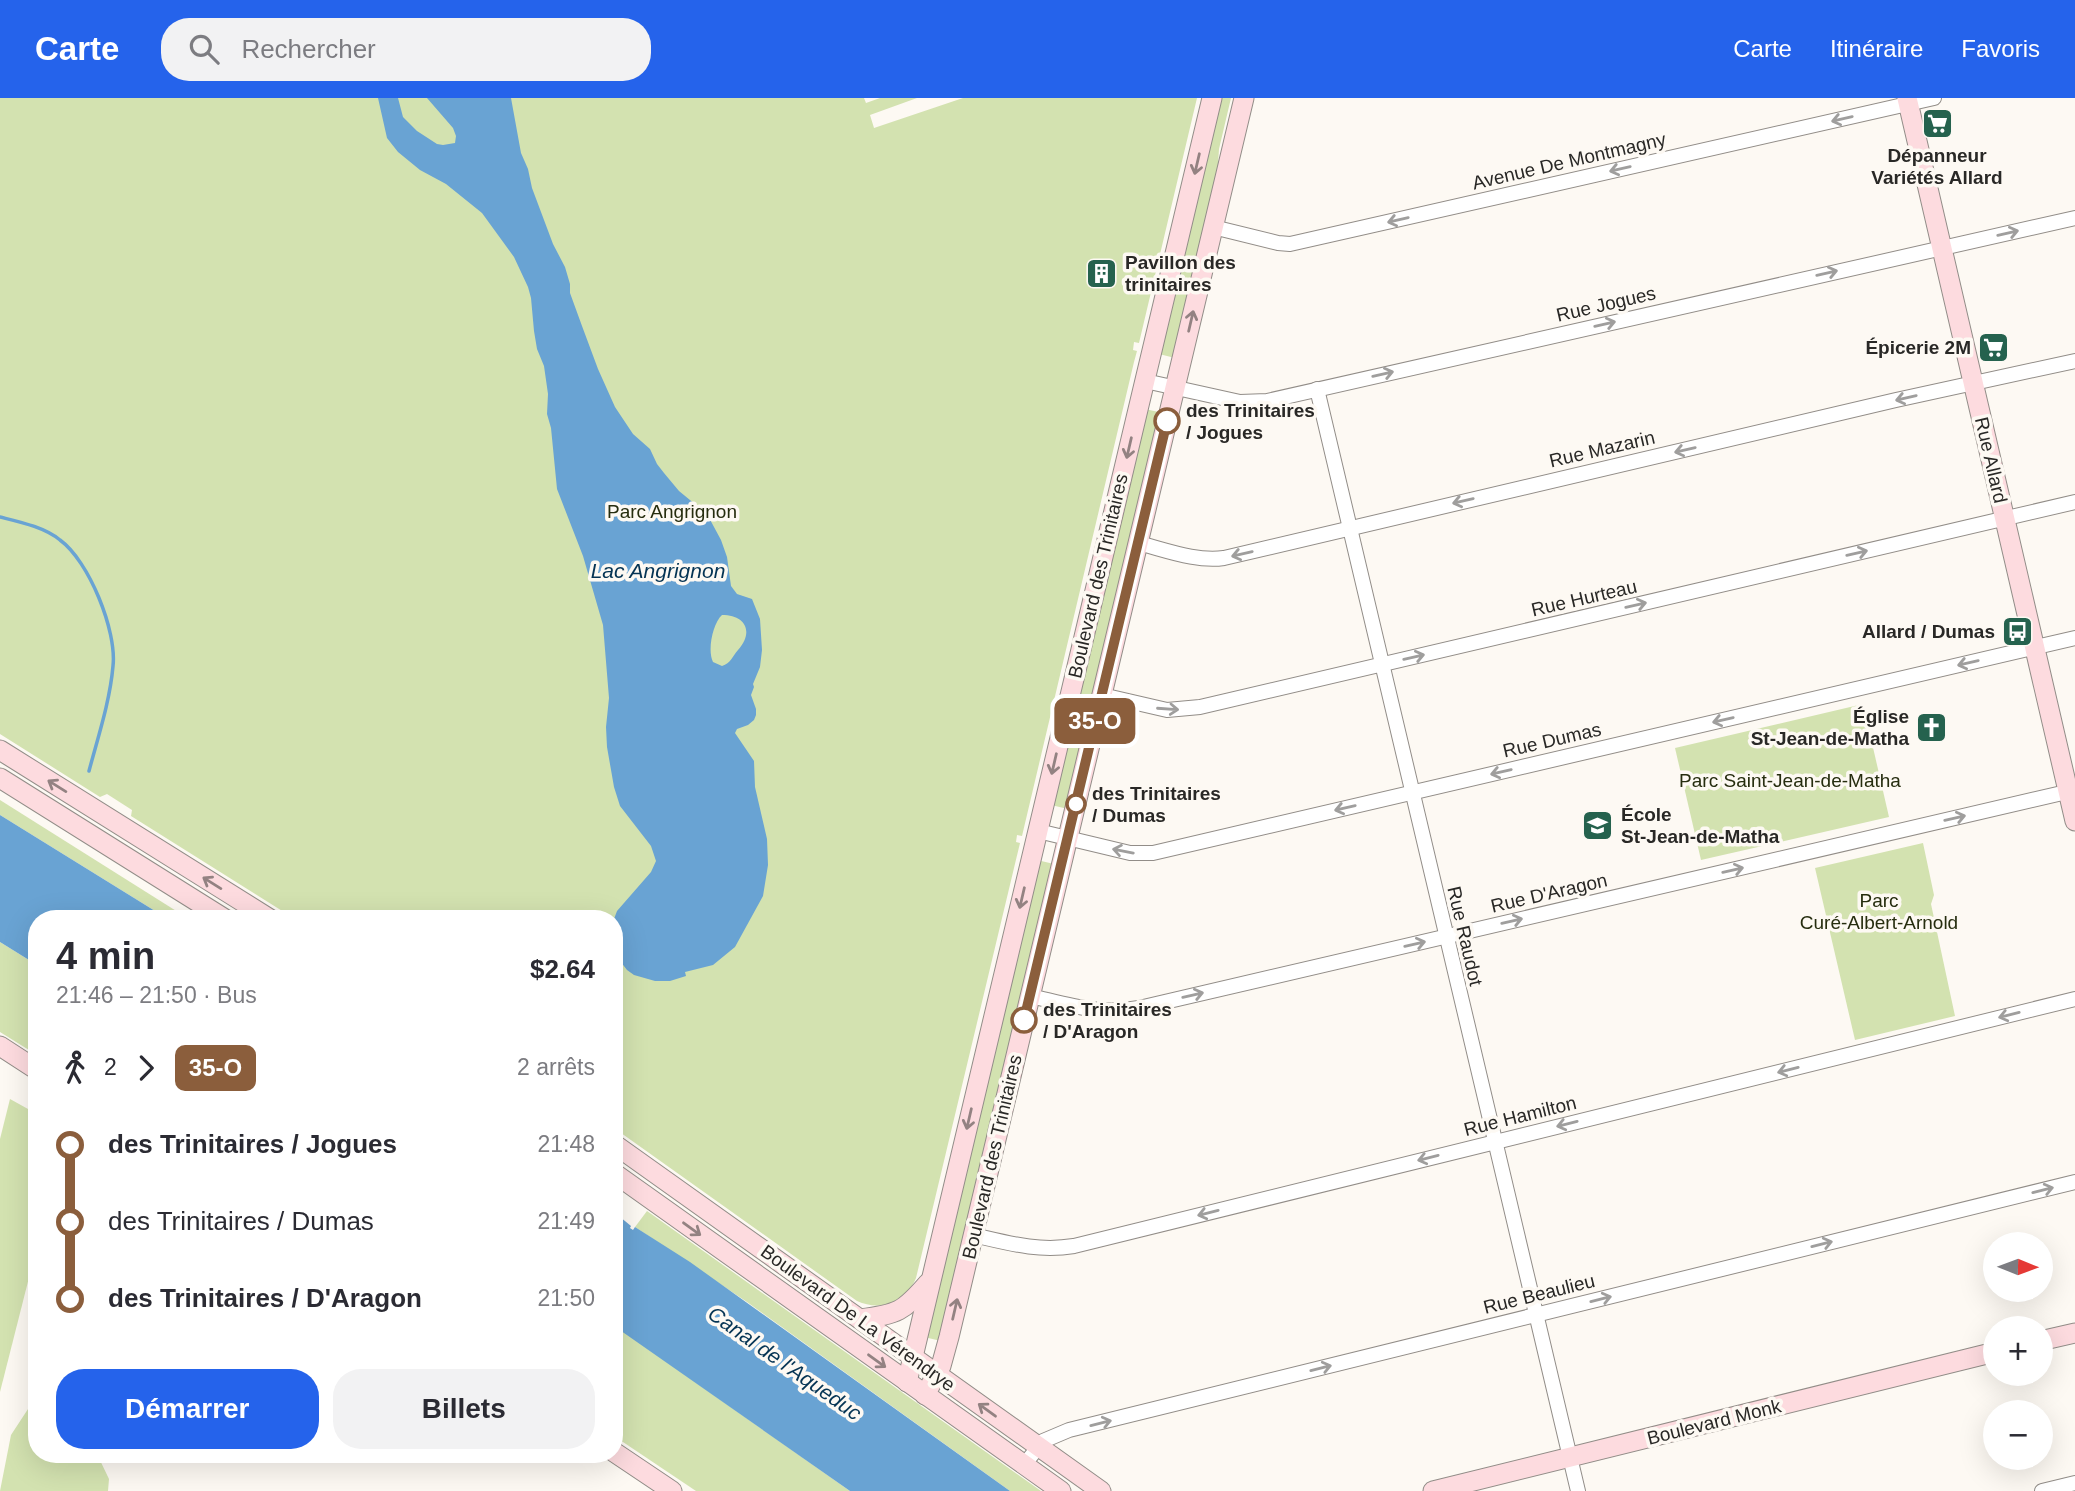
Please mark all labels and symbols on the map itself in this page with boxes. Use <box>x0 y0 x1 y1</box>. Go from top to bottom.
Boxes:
supermarket icon: Dépanneur Variétés Allard <box>1920 107 1954 141</box>
one-way arrow <box>1831 113 1854 126</box>
street label: Avenue De Montmagny <box>1470 128 1668 194</box>
place label: Dépanneur Variétés Allard <box>1871 145 2003 188</box>
one-way arrow <box>1189 152 1203 175</box>
one-way arrow <box>1609 163 1632 176</box>
one-way arrow <box>1387 213 1410 227</box>
one-way arrow <box>1996 225 2019 239</box>
place label: Pavillon des trinitaires <box>1125 252 1236 295</box>
building icon: Pavillon des trinitaires <box>1085 256 1119 290</box>
one-way arrow <box>1815 266 1838 280</box>
street label: Rue Jogues <box>1554 282 1658 326</box>
one-way arrow <box>1185 311 1198 333</box>
one-way arrow <box>1593 317 1616 330</box>
supermarket icon: Épicerie 2M <box>1977 330 2011 364</box>
place label: Épicerie 2M <box>1865 337 1971 358</box>
one-way arrow <box>1371 367 1394 381</box>
one-way arrow <box>1895 392 1918 405</box>
place label: des Trinitaires / Jogues <box>1186 400 1315 443</box>
marker: des Trinitaires / Jogues <box>1154 408 1180 434</box>
street label: Rue Allard <box>1971 415 2011 505</box>
street label: Rue Mazarin <box>1547 427 1657 471</box>
one-way arrow <box>1122 436 1135 459</box>
one-way arrow <box>1674 444 1697 457</box>
street label: Boulevard des Trinitaires <box>1064 472 1132 680</box>
one-way arrow <box>1452 495 1475 509</box>
park label: Parc Angrignon <box>607 501 737 522</box>
one-way arrow <box>1845 546 1868 560</box>
one-way arrow <box>1231 548 1254 561</box>
water label: Lac Angrignon <box>591 559 725 582</box>
street label: Rue Hurteau <box>1529 576 1639 620</box>
one-way arrow <box>1624 598 1647 611</box>
bus stop icon: Allard / Dumas <box>2001 614 2035 648</box>
place label: Allard / Dumas <box>1862 621 1995 642</box>
one-way arrow <box>1402 650 1425 663</box>
one-way arrow <box>1957 657 1980 670</box>
line badge: 35-O <box>1046 698 1144 744</box>
one-way arrow <box>1157 703 1180 716</box>
place label: Église St-Jean-de-Matha <box>1751 706 1909 749</box>
church icon: Église St-Jean-de-Matha <box>1915 710 1949 744</box>
one-way arrow <box>1712 714 1735 727</box>
street label: Rue Dumas <box>1501 718 1603 762</box>
one-way arrow <box>1046 752 1060 775</box>
one-way arrow <box>1490 766 1513 779</box>
park label: Parc Saint-Jean-de-Matha <box>1679 770 1901 791</box>
one-way arrow <box>47 778 67 792</box>
place label: des Trinitaires / Dumas <box>1092 783 1221 826</box>
marker: des Trinitaires / Dumas <box>1066 794 1086 814</box>
one-way arrow <box>1334 802 1357 816</box>
place label: École St-Jean-de-Matha <box>1621 804 1780 847</box>
school or university icon: École St-Jean-de-Matha <box>1581 808 1615 842</box>
one-way arrow <box>1943 811 1966 824</box>
one-way arrow <box>1112 843 1135 857</box>
one-way arrow <box>1721 863 1744 876</box>
street label: Rue D'Aragon <box>1489 869 1609 917</box>
one-way arrow <box>203 875 222 890</box>
street label: Rue Raudot <box>1443 884 1487 988</box>
one-way arrow <box>1015 886 1028 909</box>
park label: Parc Curé-Albert-Arnold <box>1800 890 1958 933</box>
one-way arrow <box>1500 914 1523 928</box>
one-way arrow <box>1403 937 1426 950</box>
one-way arrow <box>1181 988 1204 1001</box>
place label: des Trinitaires / D'Aragon <box>1043 999 1172 1042</box>
marker: des Trinitaires / D'Aragon <box>1011 1007 1037 1033</box>
one-way arrow <box>1998 1009 2021 1022</box>
street label: Boulevard des Trinitaires <box>958 1053 1026 1261</box>
one-way arrow <box>1777 1064 1800 1077</box>
street label: Rue Hamilton <box>1462 1092 1578 1140</box>
one-way arrow <box>962 1107 975 1130</box>
one-way arrow <box>1556 1118 1579 1131</box>
one-way arrow <box>1418 1152 1440 1165</box>
one-way arrow <box>2031 1183 2054 1196</box>
one-way arrow <box>1197 1207 1220 1220</box>
one-way arrow <box>682 1222 701 1236</box>
north arrow <box>1983 1232 2053 1302</box>
one-way arrow <box>1810 1237 1833 1250</box>
street label: Boulevard De La Vérendrye <box>757 1241 959 1395</box>
street label: Rue Beaulieu <box>1481 1270 1597 1318</box>
one-way arrow <box>1590 1292 1612 1305</box>
one-way arrow <box>949 1298 963 1321</box>
water label: Canal de l'Aqueduc <box>704 1302 866 1425</box>
one-way arrow <box>867 1354 886 1368</box>
one-way arrow <box>1310 1361 1332 1374</box>
street label: Boulevard Monk <box>1645 1395 1784 1449</box>
one-way arrow <box>978 1403 997 1418</box>
one-way arrow <box>1089 1415 1112 1429</box>

